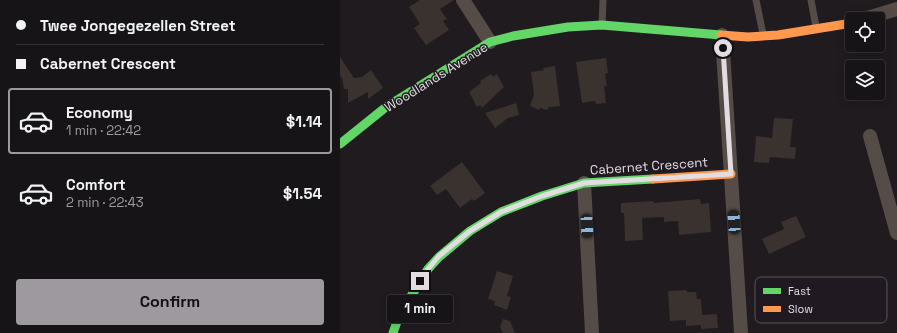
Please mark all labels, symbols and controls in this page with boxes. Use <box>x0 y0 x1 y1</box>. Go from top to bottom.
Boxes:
map controls <box>845 12 885 100</box>
button: locate <box>845 12 885 52</box>
text: Twee Jongegezellen Street <box>40 16 235 35</box>
street label: Woodlands Avenue <box>381 38 491 116</box>
route start <box>714 39 732 57</box>
text: Cabernet Crescent <box>40 54 176 73</box>
button: layers <box>845 60 885 100</box>
icon: car <box>18 103 54 139</box>
text: Economy <box>66 103 133 122</box>
text: $1.14 <box>286 112 322 131</box>
text: 1 min · 22:42 <box>66 122 141 139</box>
street label: Cabernet Crescent <box>589 153 709 179</box>
icon: car <box>18 175 54 211</box>
text: Comfort <box>66 175 126 194</box>
text: $1.54 <box>283 184 322 203</box>
text: 2 min · 22:43 <box>66 194 144 211</box>
car <box>727 210 741 234</box>
car <box>580 214 594 238</box>
route end <box>411 272 429 290</box>
legend <box>755 277 887 323</box>
button: Confirm <box>16 279 324 325</box>
text: Fast <box>788 284 811 298</box>
callout: 1 min <box>387 295 453 323</box>
text: 1 min <box>404 300 436 317</box>
text: Slow <box>788 302 813 316</box>

